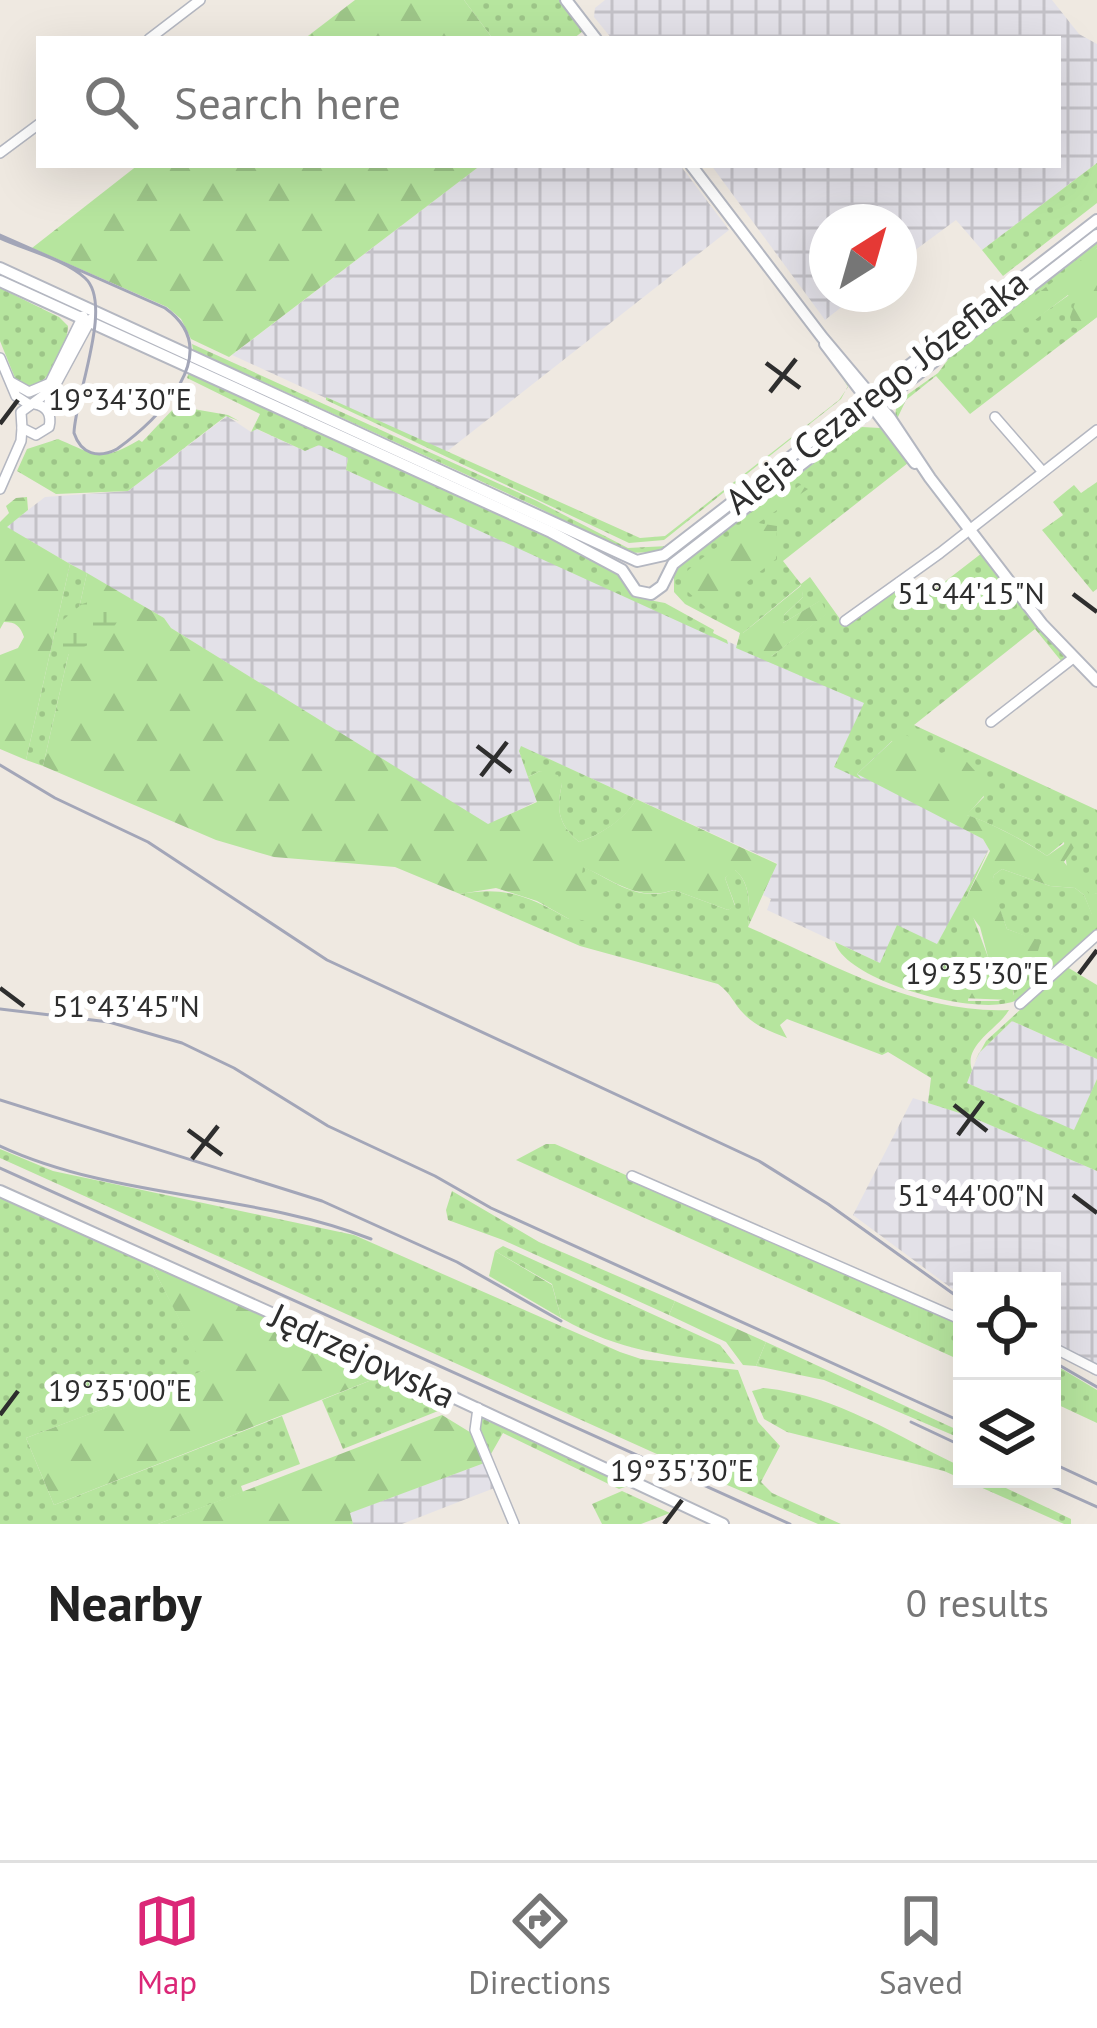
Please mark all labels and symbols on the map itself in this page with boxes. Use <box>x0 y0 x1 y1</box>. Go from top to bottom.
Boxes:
north arrow <box>809 204 917 312</box>
street label: Aleja Cezarego Józefiaka <box>715 258 1037 524</box>
text: 19°34'30"E <box>48 379 192 418</box>
text: 51°44'15"N <box>897 573 1045 612</box>
text: 19°35'30"E <box>905 953 1049 992</box>
text: 51°43'45"N <box>52 986 200 1025</box>
text: 51°44'00"N <box>897 1175 1045 1214</box>
street label: Jędrzejowska <box>261 1291 463 1418</box>
text: 19°35'00"E <box>48 1370 192 1409</box>
text: 19°35'30"E <box>610 1450 754 1489</box>

